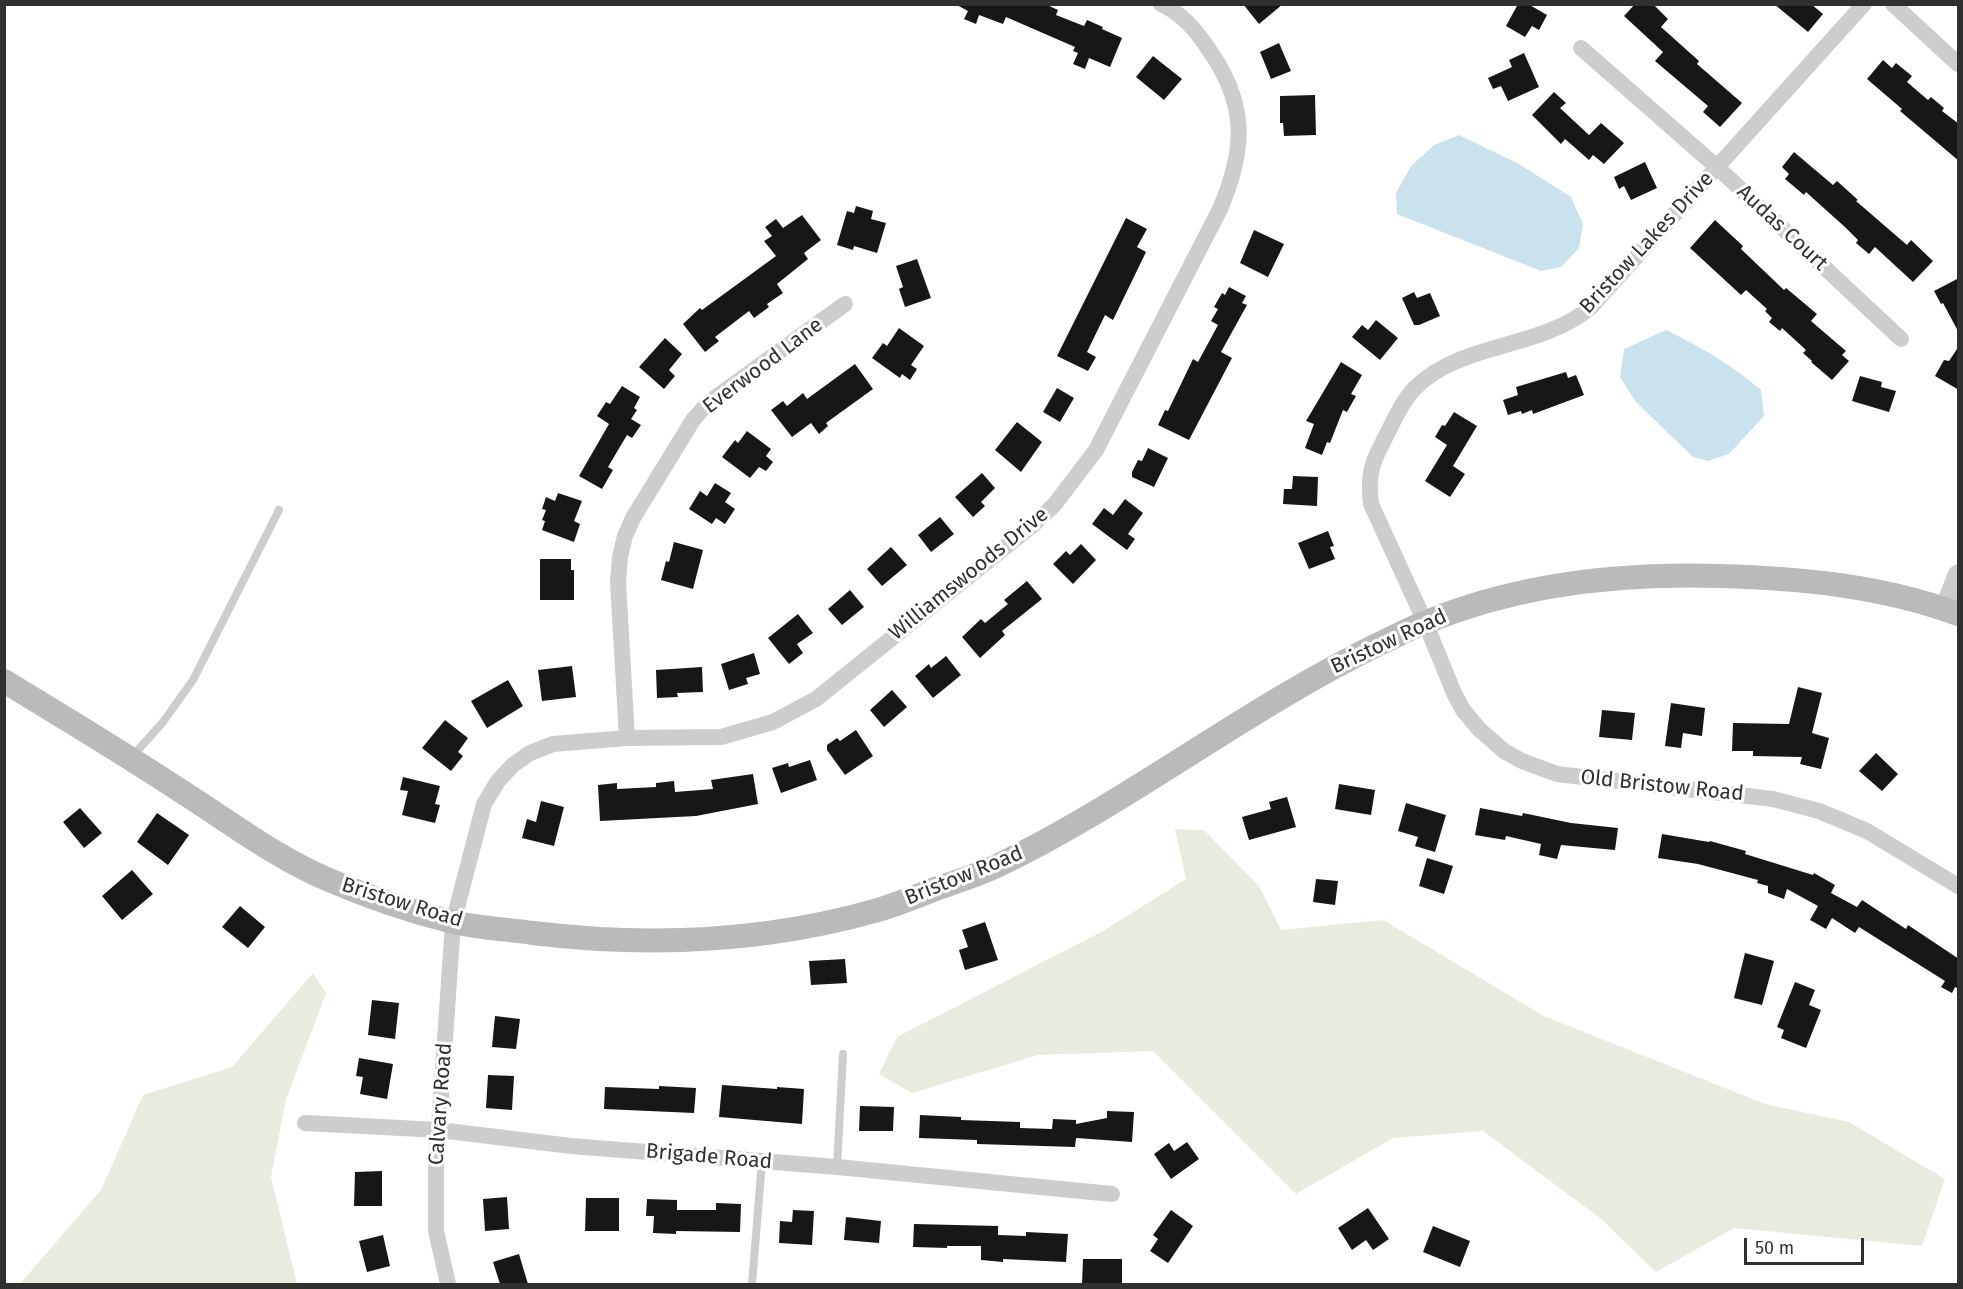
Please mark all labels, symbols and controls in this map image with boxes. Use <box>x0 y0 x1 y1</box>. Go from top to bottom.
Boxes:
street label: Bristow Lakes Drive <box>1575 167 1719 319</box>
street label: Audas Court <box>1731 180 1833 276</box>
street label: Everwood Lane <box>698 313 828 419</box>
street label: Williamswoods Drive <box>884 502 1054 646</box>
street label: Bristow Road <box>1327 604 1451 680</box>
street label: Old Bristow Road <box>1579 765 1745 807</box>
street label: Bristow Road <box>901 841 1027 911</box>
street label: Bristow Road <box>338 873 466 933</box>
street label: Calvary Road <box>424 1042 458 1166</box>
street label: Brigade Road <box>645 1139 773 1175</box>
scale bar <box>1747 1226 1867 1264</box>
text: 50 m <box>1755 1237 1794 1259</box>

